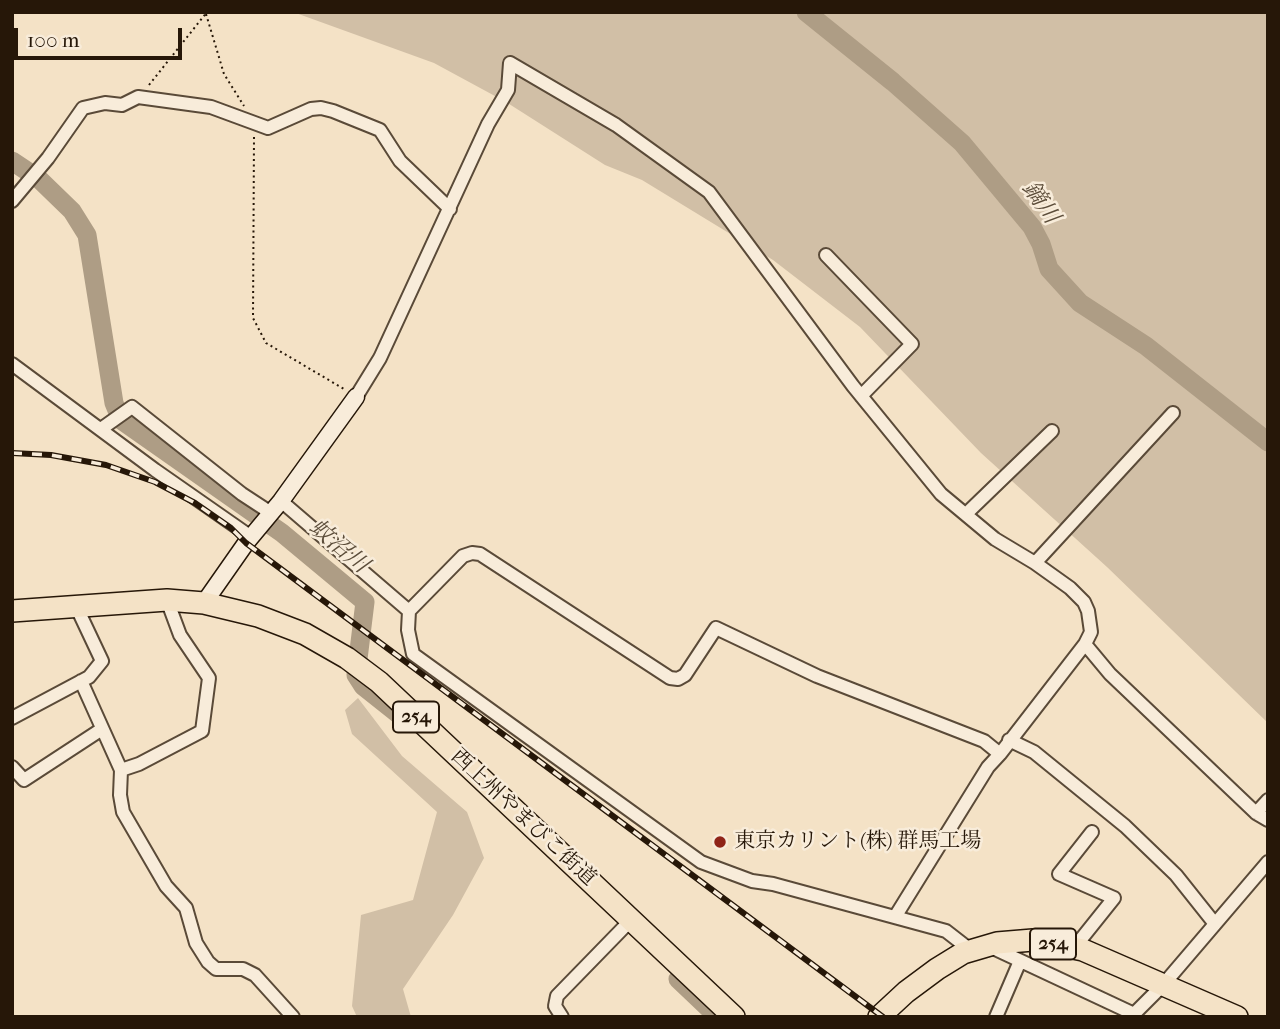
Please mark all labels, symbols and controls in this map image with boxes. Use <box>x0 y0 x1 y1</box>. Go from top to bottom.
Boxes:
scale bar <box>18 14 186 58</box>
text: 100 m <box>27 28 80 52</box>
water label: 鏑川 <box>1016 176 1064 230</box>
water label: 蚊沼川 <box>303 514 373 580</box>
road number: 254 <box>393 702 439 732</box>
street label: 西上州やまびこ街道 <box>445 744 601 892</box>
place label: 東京カリント(株) 群馬工場 <box>734 829 981 855</box>
marker: 東京カリント(株) 群馬工場 <box>712 834 728 850</box>
road number: 254 <box>1030 928 1076 960</box>

